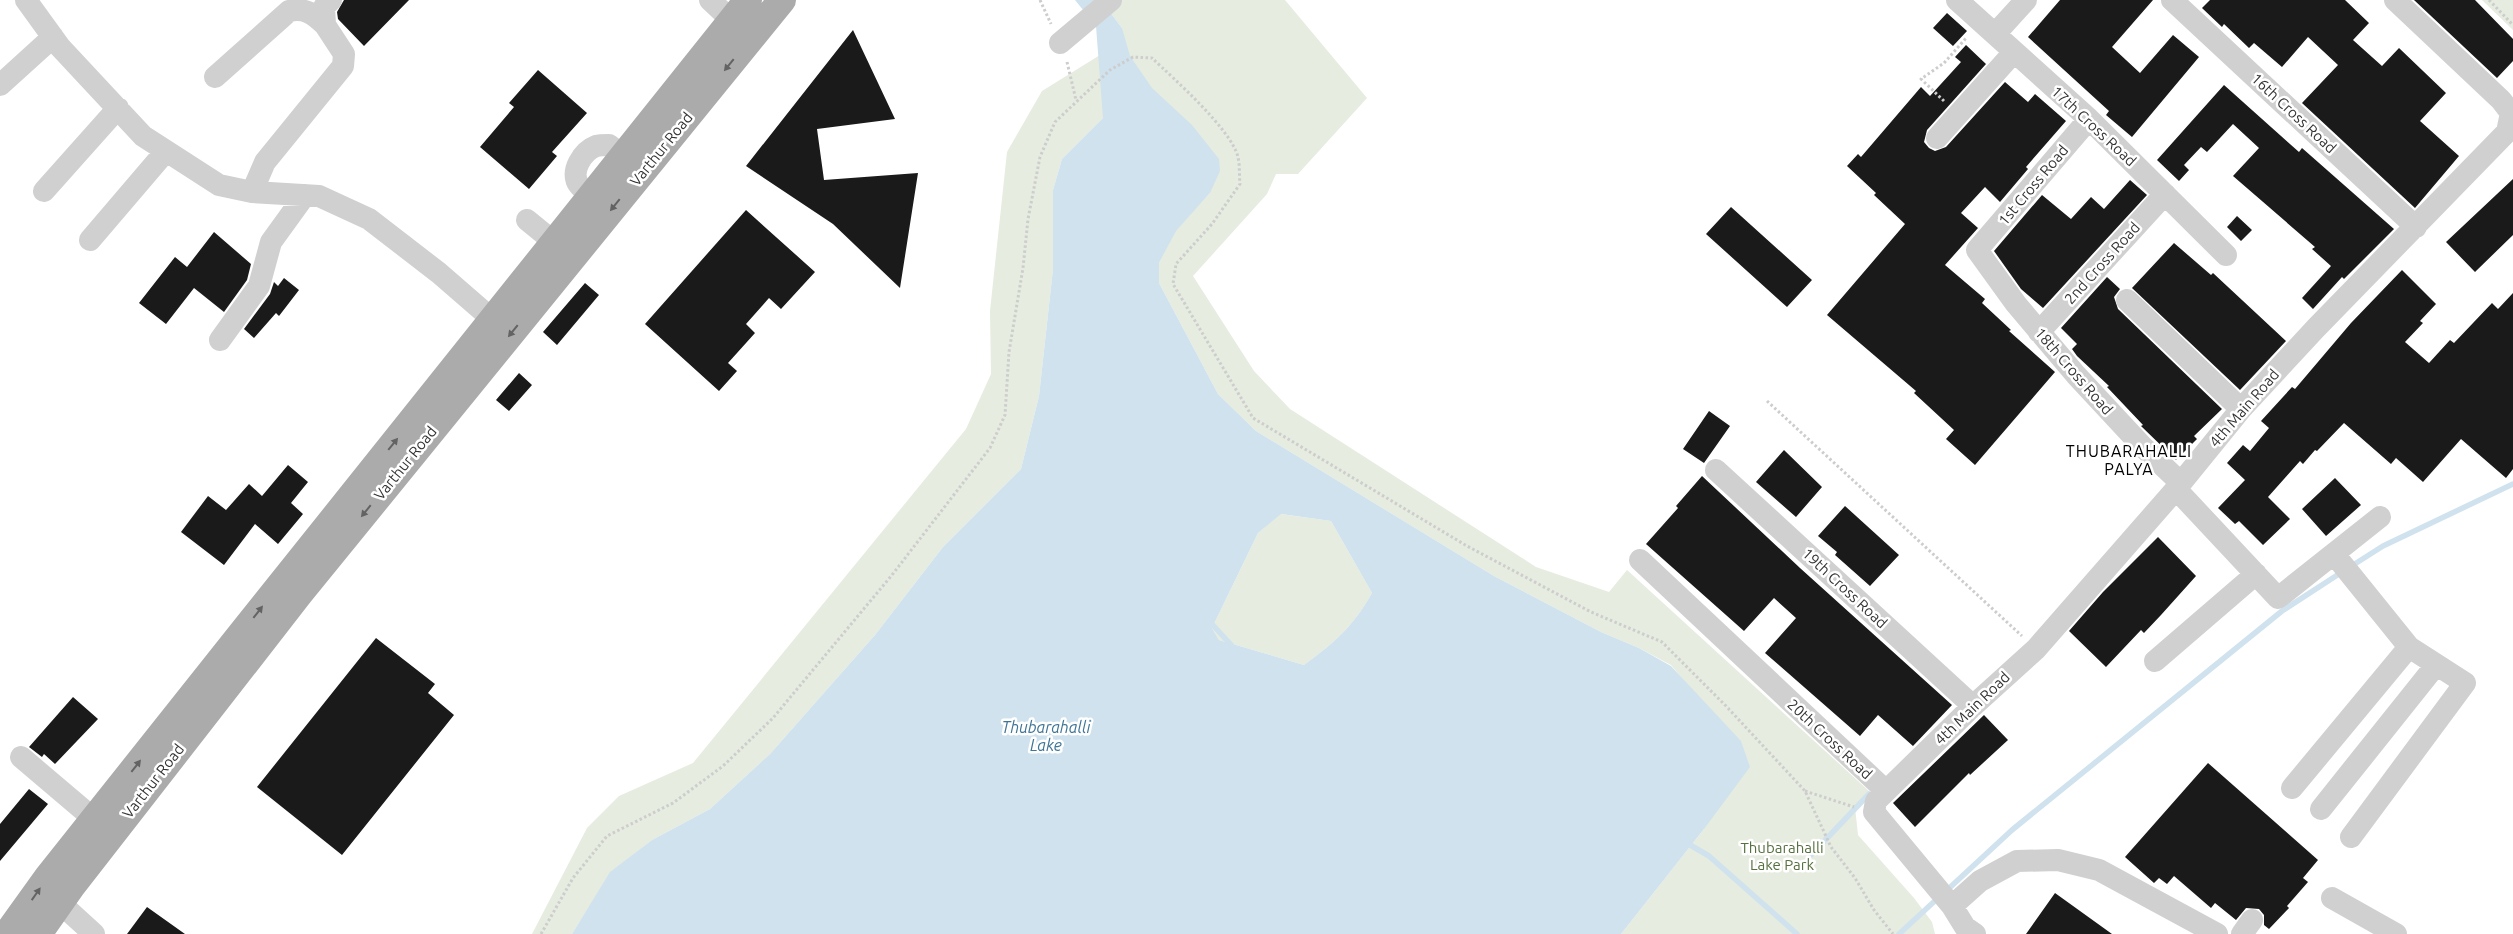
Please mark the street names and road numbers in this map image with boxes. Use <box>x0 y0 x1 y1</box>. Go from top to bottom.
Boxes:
street label: 16th Cross Road <box>2248 69 2340 157</box>
street label: 17th Cross Road <box>2048 82 2140 170</box>
street label: Varthur Road <box>626 109 696 189</box>
street label: 1st Cross Road <box>1995 142 2071 228</box>
street label: 2nd Cross Road <box>2061 219 2143 307</box>
street label: 18th Cross Road <box>2032 324 2116 418</box>
street label: 4th Main Road <box>2206 366 2282 450</box>
street label: Varthur Road <box>370 423 440 503</box>
street label: 19th Cross Road <box>1799 544 1891 632</box>
street label: 4th Main Road <box>1931 668 2013 748</box>
street label: 20th Cross Road <box>1784 695 1876 783</box>
street label: Varthur Road <box>119 741 187 821</box>

